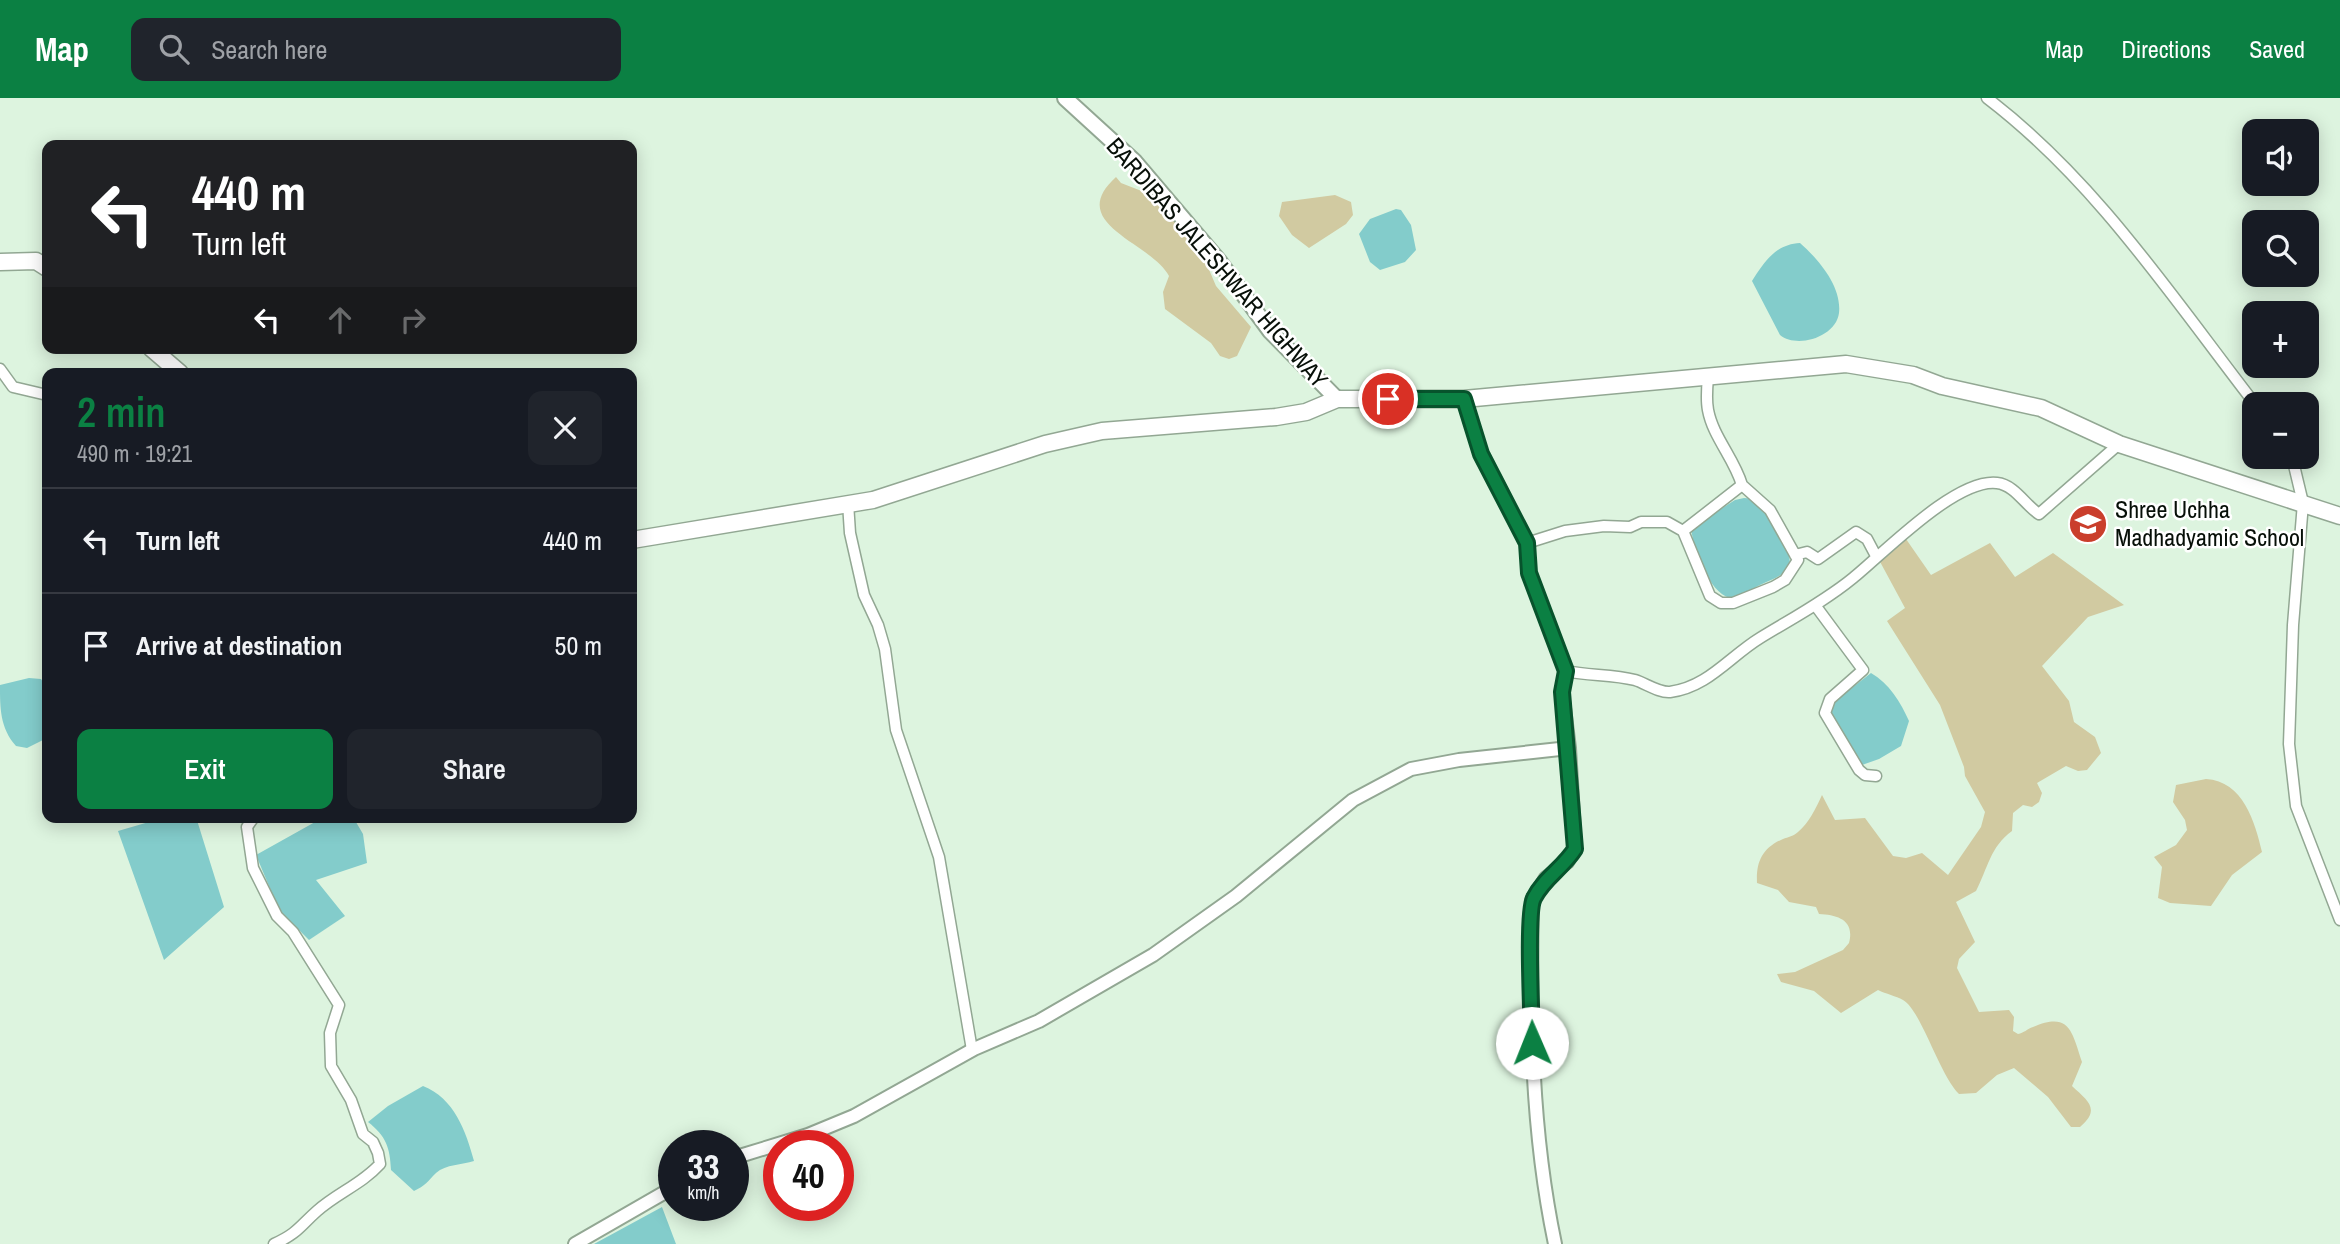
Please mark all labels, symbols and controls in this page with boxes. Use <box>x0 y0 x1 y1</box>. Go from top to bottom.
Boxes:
search box <box>131 18 621 81</box>
text: Map <box>35 27 89 71</box>
icon: search <box>155 30 193 68</box>
text: Search here <box>211 32 327 67</box>
text: Map <box>2045 33 2083 65</box>
text: Directions <box>2121 33 2211 65</box>
text: Saved <box>2249 33 2305 65</box>
map controls <box>2242 119 2319 469</box>
button: sound <box>2242 119 2319 196</box>
street label: BARDIBAS JALESHWAR HIGHWAY <box>1100 130 1335 394</box>
text: 440 m <box>192 159 306 225</box>
icon: left <box>77 168 168 259</box>
button: search <box>2242 210 2319 287</box>
text: Turn left <box>192 222 286 265</box>
icon: left <box>248 301 286 339</box>
icon: ahead <box>321 301 359 339</box>
icon: right <box>394 301 432 339</box>
button: + <box>2242 301 2319 378</box>
pin <box>1358 369 1418 429</box>
icon: arrive <box>1369 380 1407 418</box>
text: 2 min <box>77 384 166 440</box>
button: close <box>528 391 602 465</box>
button: − <box>2242 392 2319 469</box>
text: 490 m · 19:21 <box>77 438 192 469</box>
place label: Shree Uchha Madhadyamic School <box>2115 493 2304 553</box>
school or university icon: Shree Uchha Madhadyamic School <box>2067 503 2109 545</box>
icon: left <box>77 522 115 560</box>
text: Turn left <box>136 523 220 558</box>
text: 440 m <box>543 523 602 558</box>
icon: arrive <box>77 627 115 665</box>
text: Arrive at destination <box>136 628 342 663</box>
text: 50 m <box>555 628 602 663</box>
button: Exit <box>77 729 333 809</box>
button: Share <box>347 729 602 809</box>
position arrow <box>1495 1006 1569 1080</box>
speed limit sign: 40 <box>763 1130 854 1221</box>
text: 33 <box>688 1143 719 1190</box>
text: km/h <box>688 1180 720 1205</box>

